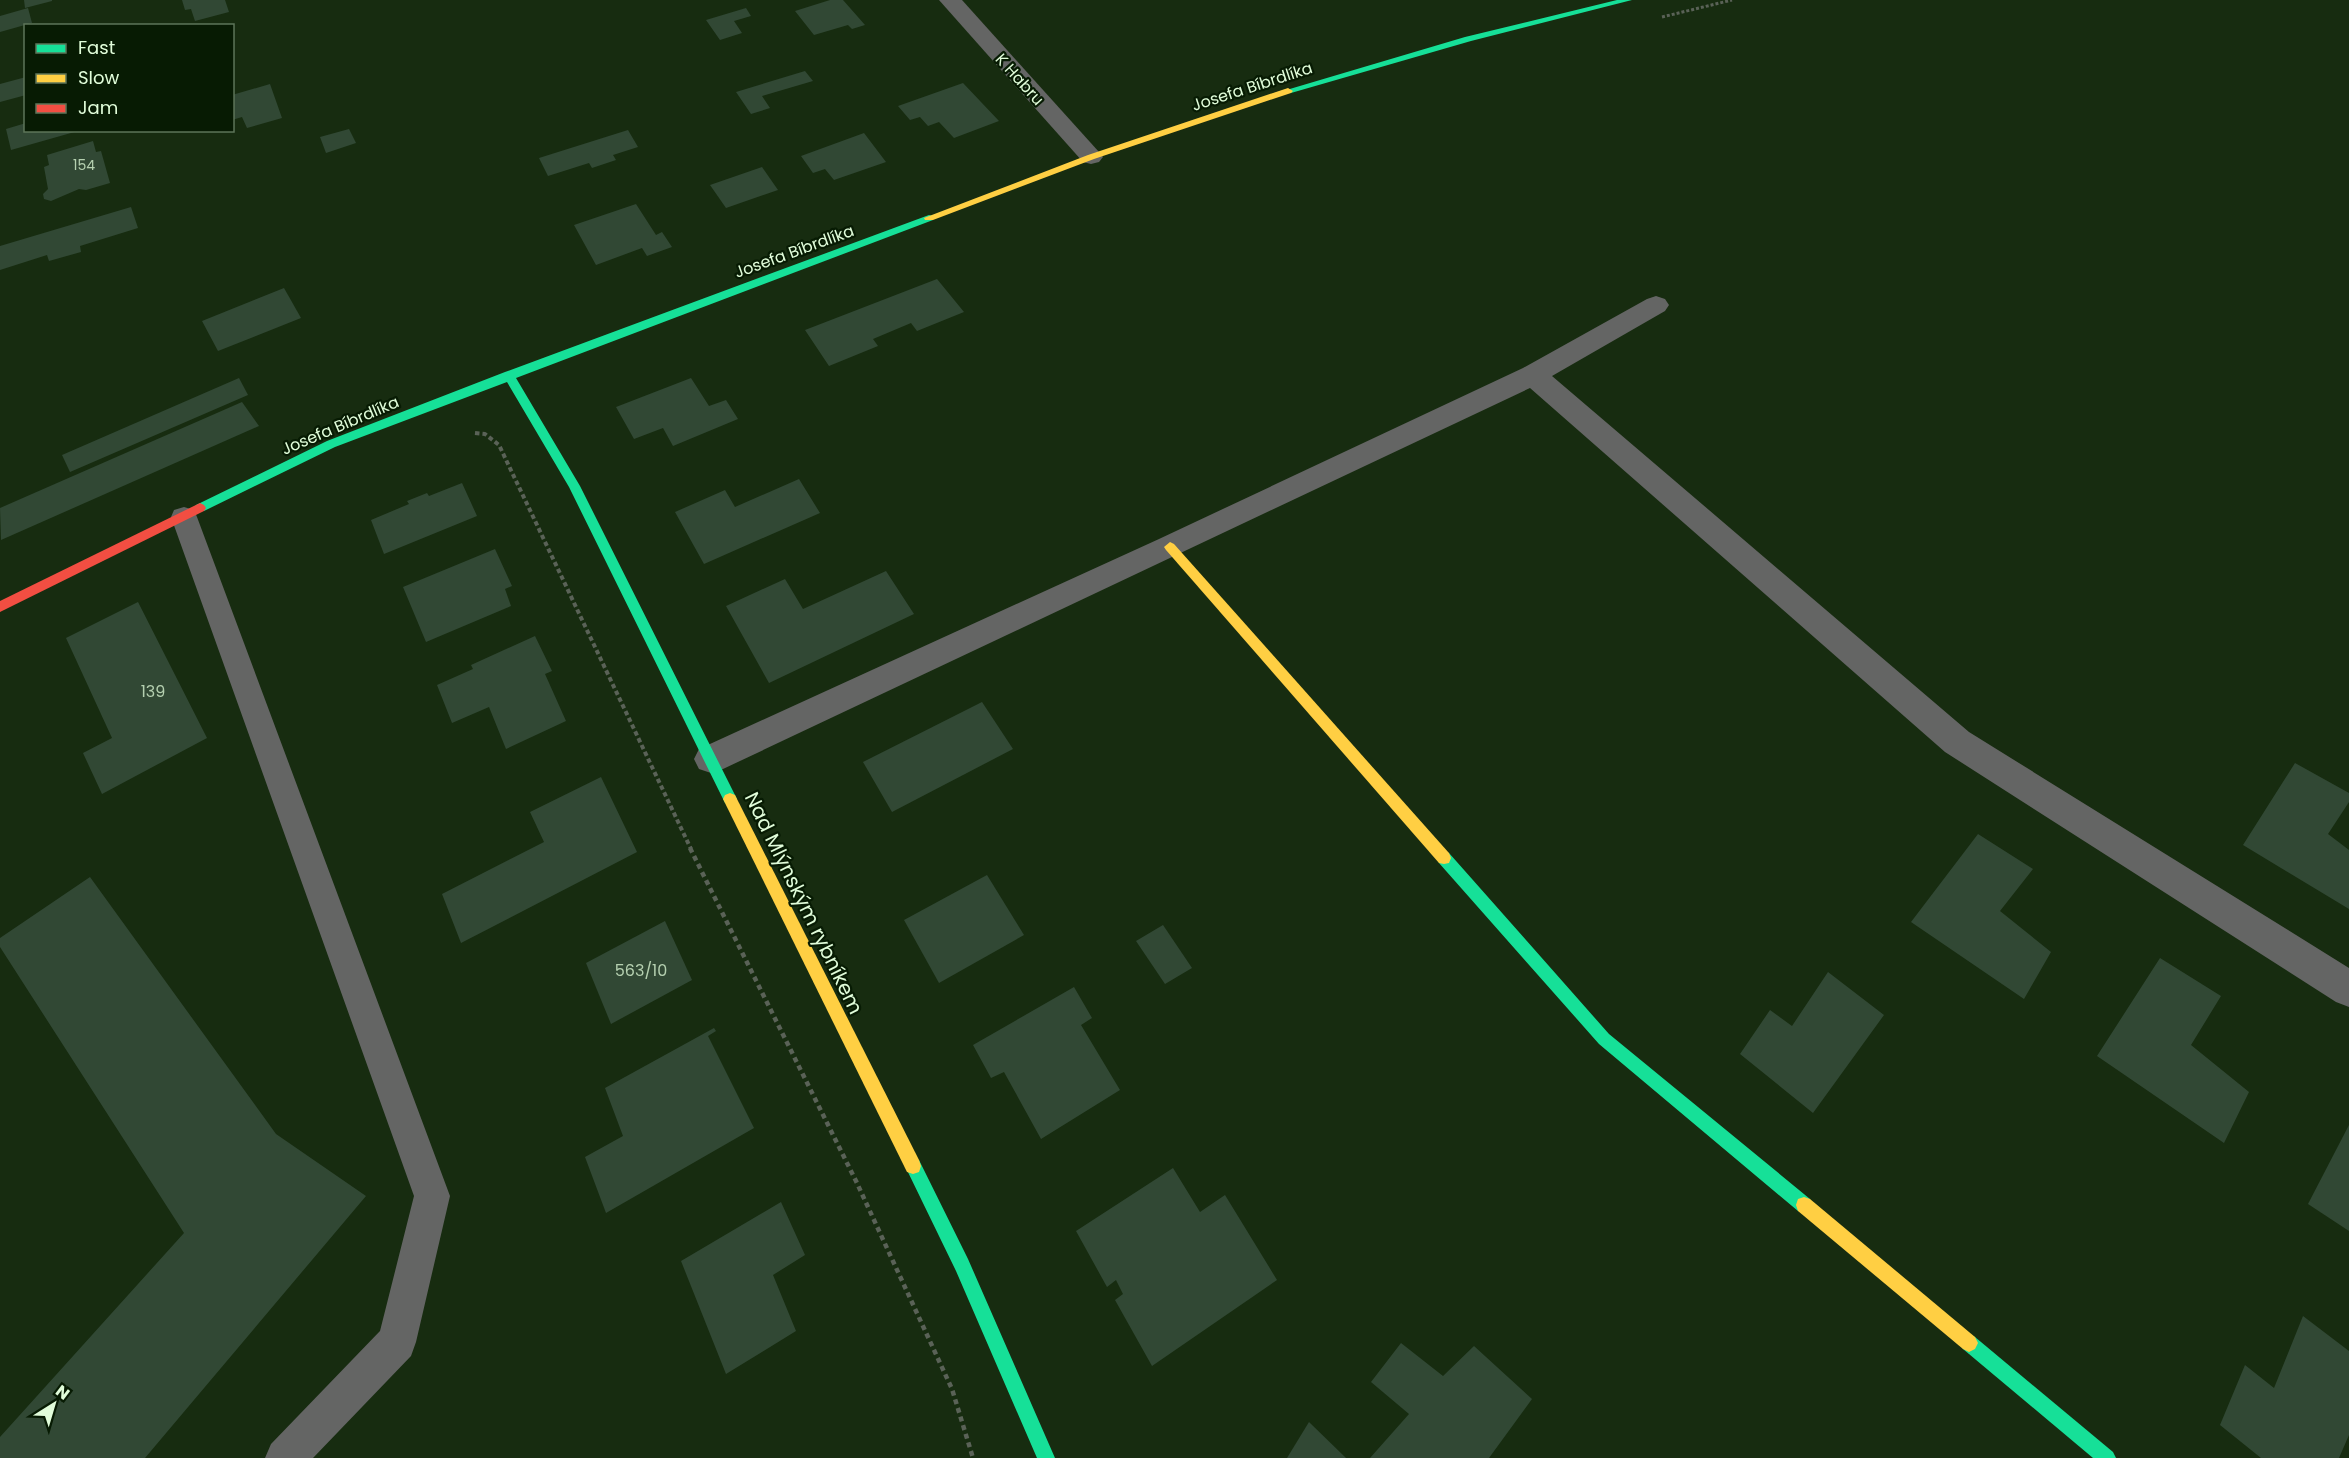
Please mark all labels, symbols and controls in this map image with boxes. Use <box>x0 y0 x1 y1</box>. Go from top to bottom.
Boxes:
legend <box>24 24 234 132</box>
text: Fast <box>78 35 115 60</box>
street label: K Habru <box>990 48 1049 110</box>
street label: Josefa Bíbrdlíka <box>1189 56 1315 117</box>
text: Slow <box>78 65 120 90</box>
text: Jam <box>78 95 118 120</box>
house number: 154 <box>73 155 95 175</box>
street label: Josefa Bíbrdlíka <box>731 219 857 284</box>
street label: Josefa Bíbrdlíka <box>278 390 403 461</box>
house number: 139 <box>141 680 165 703</box>
street label: Nad Mlýnským rybníkem <box>738 787 870 1019</box>
house number: 563/10 <box>615 959 667 982</box>
north arrow <box>24 1374 84 1434</box>
text: N <box>51 1380 74 1405</box>

